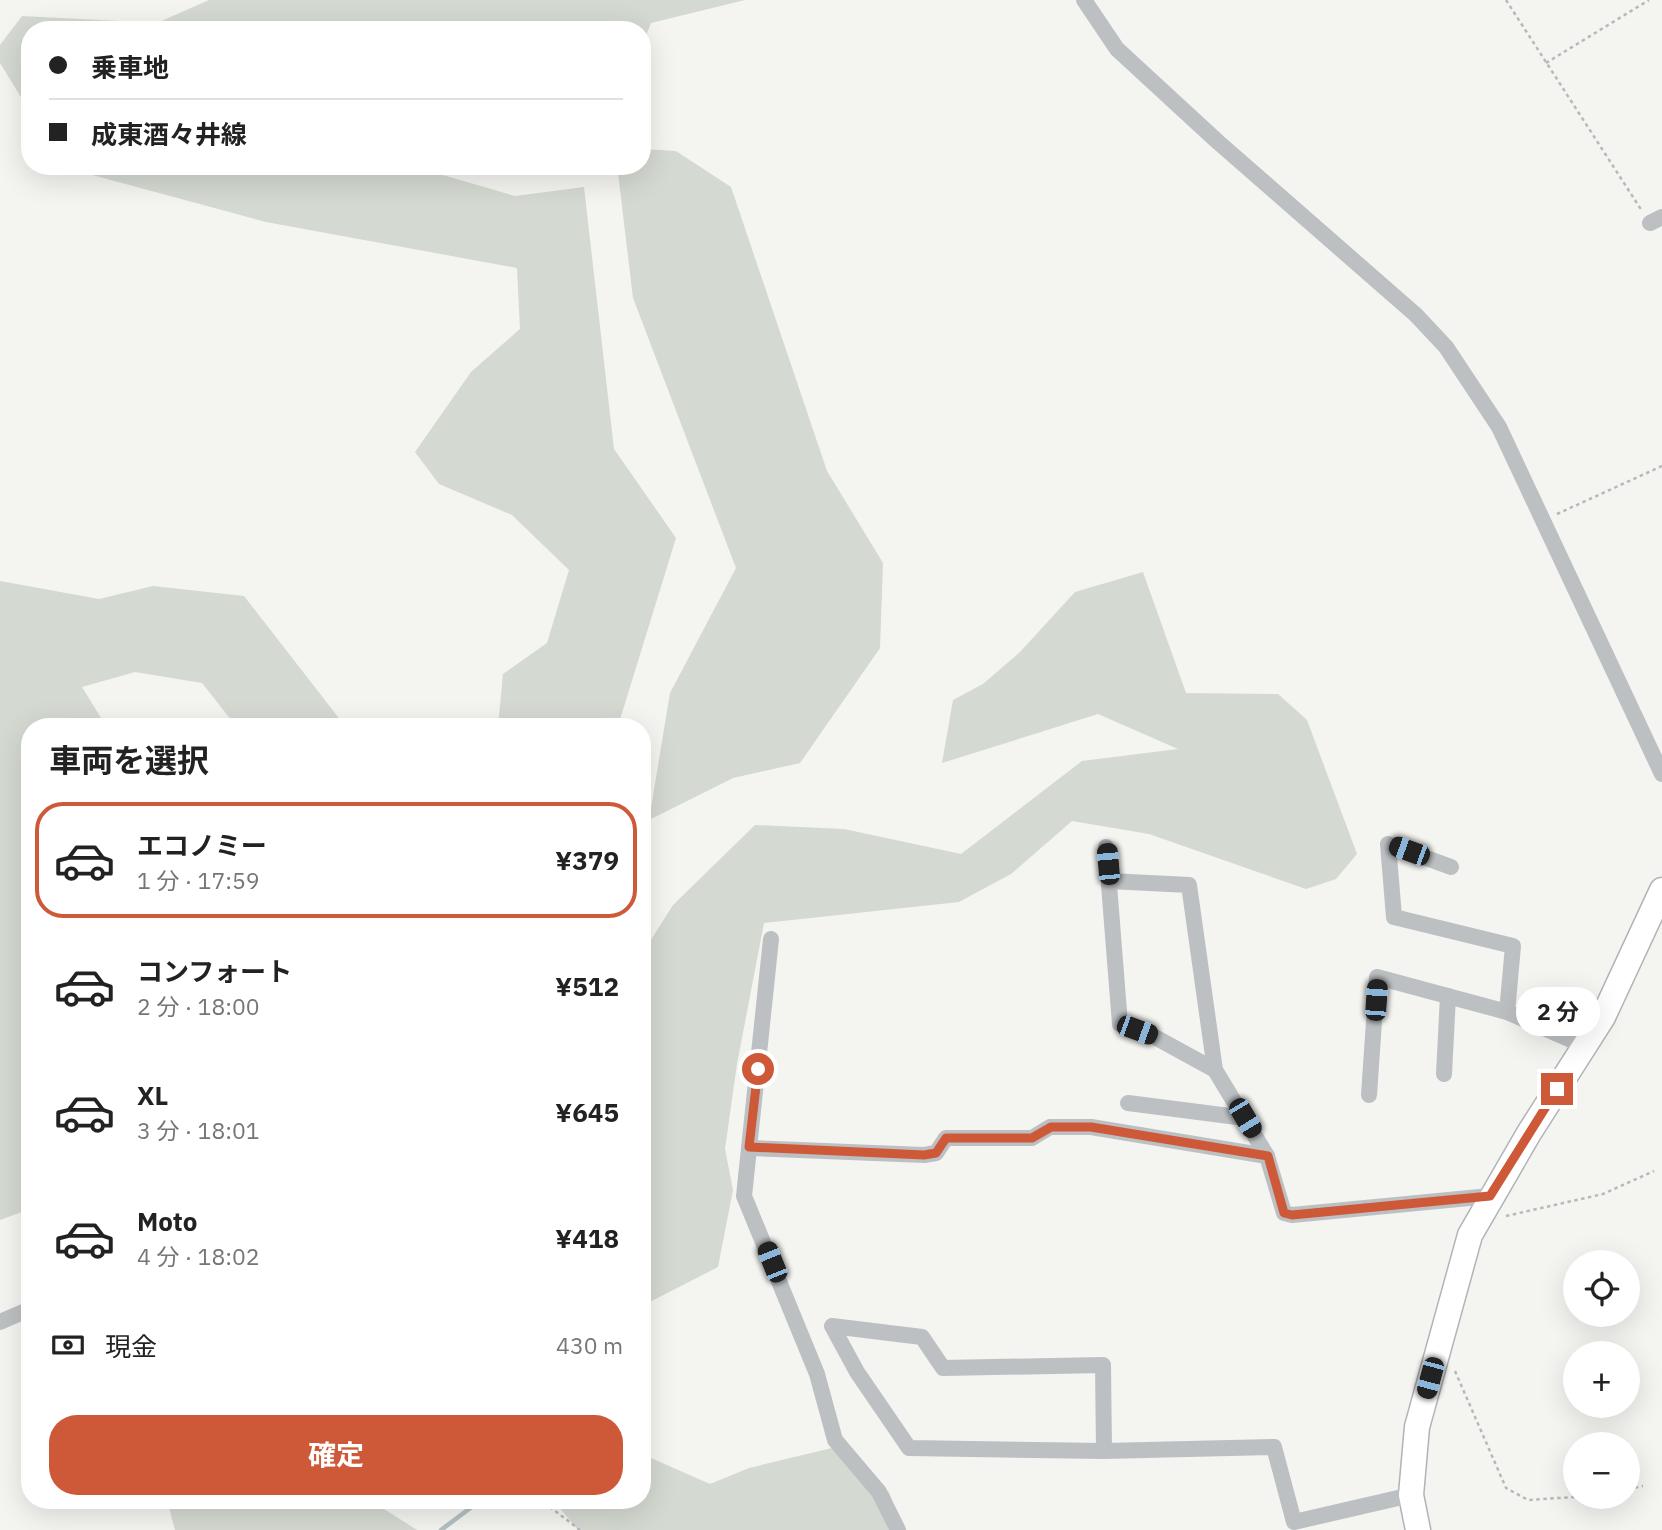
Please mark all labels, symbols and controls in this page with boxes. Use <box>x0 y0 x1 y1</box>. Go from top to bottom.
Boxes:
text: 乗車地 <box>91 50 169 84</box>
text: 成東酒々井線 <box>91 117 247 151</box>
text: 車両を選択 <box>49 739 209 781</box>
text: エコノミー <box>137 828 267 862</box>
icon: car <box>53 829 116 892</box>
car <box>1386 834 1433 868</box>
car <box>1096 842 1121 886</box>
text: ¥379 <box>555 843 619 877</box>
text: 1 分 · 17:59 <box>137 865 260 895</box>
text: コンフォート <box>137 954 292 988</box>
icon: car <box>53 955 116 1018</box>
text: ¥512 <box>555 969 619 1003</box>
car <box>1365 978 1388 1022</box>
callout: 2 分 <box>1515 988 1599 1036</box>
text: 2 分 · 18:00 <box>137 991 260 1021</box>
text: 2 分 <box>1537 996 1579 1026</box>
car <box>1114 1013 1161 1047</box>
route start <box>742 1053 774 1085</box>
route end <box>1541 1073 1573 1105</box>
text: XL <box>137 1078 168 1112</box>
icon: car <box>53 1081 116 1144</box>
text: ¥645 <box>555 1095 619 1129</box>
car <box>1226 1095 1265 1141</box>
text: 3 分 · 18:01 <box>137 1115 260 1145</box>
text: Moto <box>137 1204 197 1238</box>
icon: car <box>53 1207 116 1270</box>
text: ¥418 <box>555 1221 619 1255</box>
car <box>755 1239 790 1285</box>
text: 4 分 · 18:02 <box>137 1241 260 1271</box>
map controls <box>1563 1250 1640 1509</box>
button: locate <box>1563 1250 1640 1327</box>
icon: cash <box>49 1326 87 1364</box>
text: 現金 <box>105 1329 157 1363</box>
text: 430 m <box>556 1330 623 1360</box>
button: + <box>1563 1341 1640 1418</box>
car <box>1415 1355 1446 1401</box>
button: 確定 <box>49 1415 623 1495</box>
button: − <box>1563 1432 1640 1509</box>

